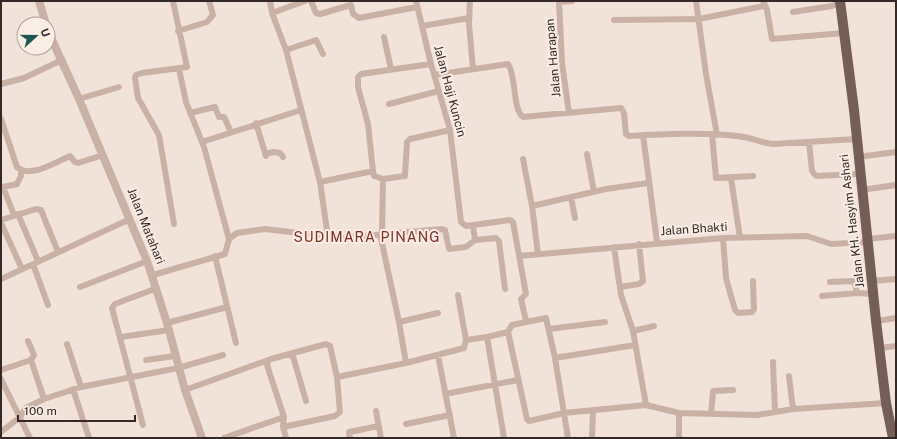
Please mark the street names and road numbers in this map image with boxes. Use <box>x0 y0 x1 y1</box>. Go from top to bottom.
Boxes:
street label: Jalan Harapan <box>543 18 563 98</box>
street label: Jalan Haji Kuncin <box>431 44 469 139</box>
street label: Jalan KH. Hasyim Ashari <box>837 153 867 289</box>
street label: Jalan Matahari <box>124 186 168 266</box>
street label: Jalan Bhakti <box>660 220 728 238</box>

